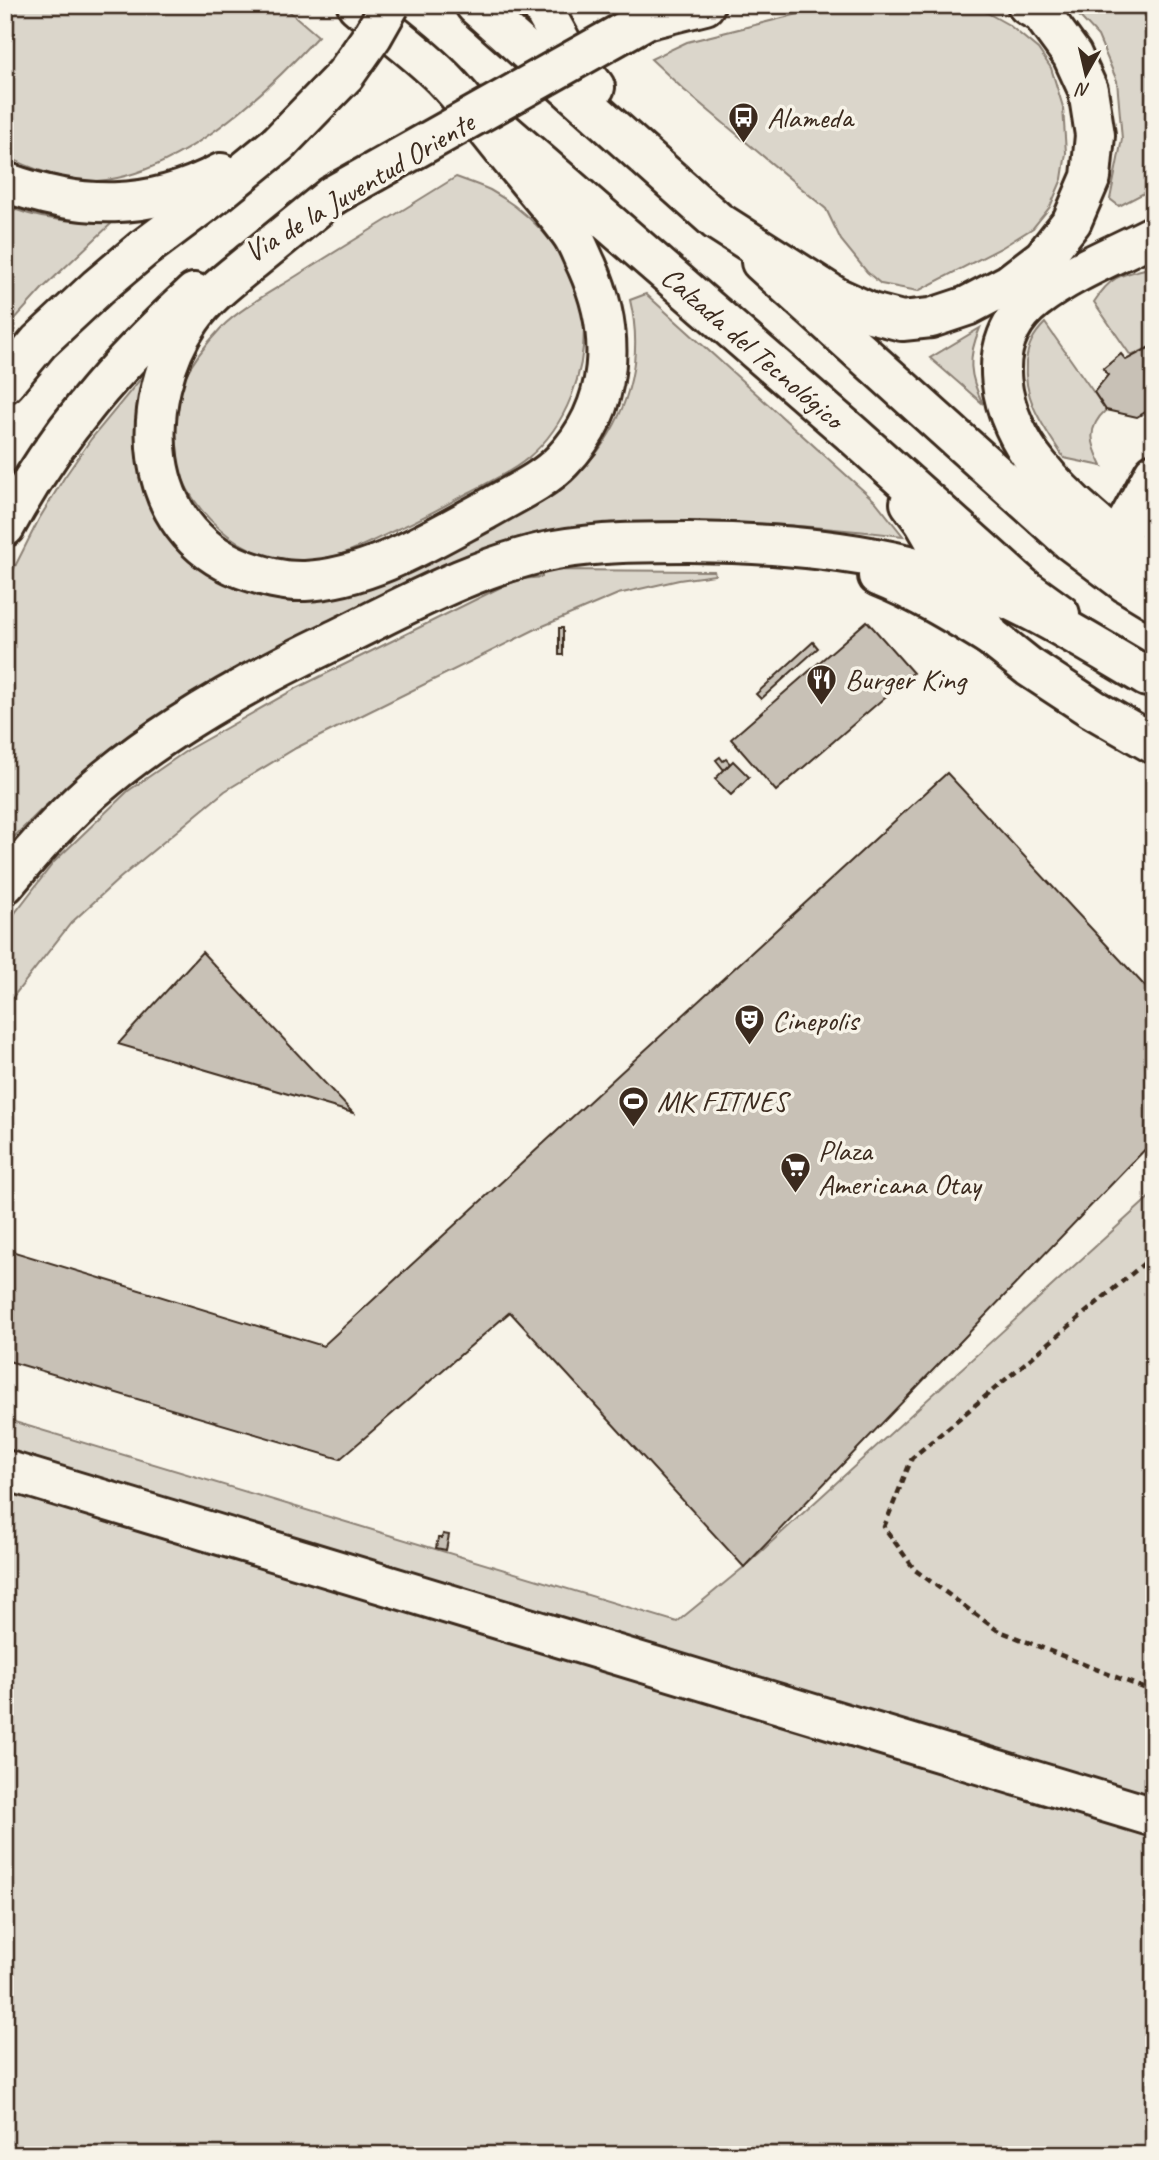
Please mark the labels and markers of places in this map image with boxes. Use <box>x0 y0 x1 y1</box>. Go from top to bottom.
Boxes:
place label: Alameda <box>767 98 855 136</box>
bus stop icon: Alameda <box>727 100 761 144</box>
place label: Burger King <box>845 660 968 698</box>
restaurant icon: Burger King <box>805 662 839 706</box>
place label: Cinepolis <box>772 1001 861 1039</box>
theatre icon: Cinepolis <box>732 1003 766 1047</box>
place label: MK FITNES <box>657 1082 792 1120</box>
sports icon: MK FITNES <box>617 1084 651 1128</box>
place label: Plaza Americana Otay <box>818 1131 983 1203</box>
supermarket icon: Plaza Americana Otay <box>778 1150 812 1194</box>

